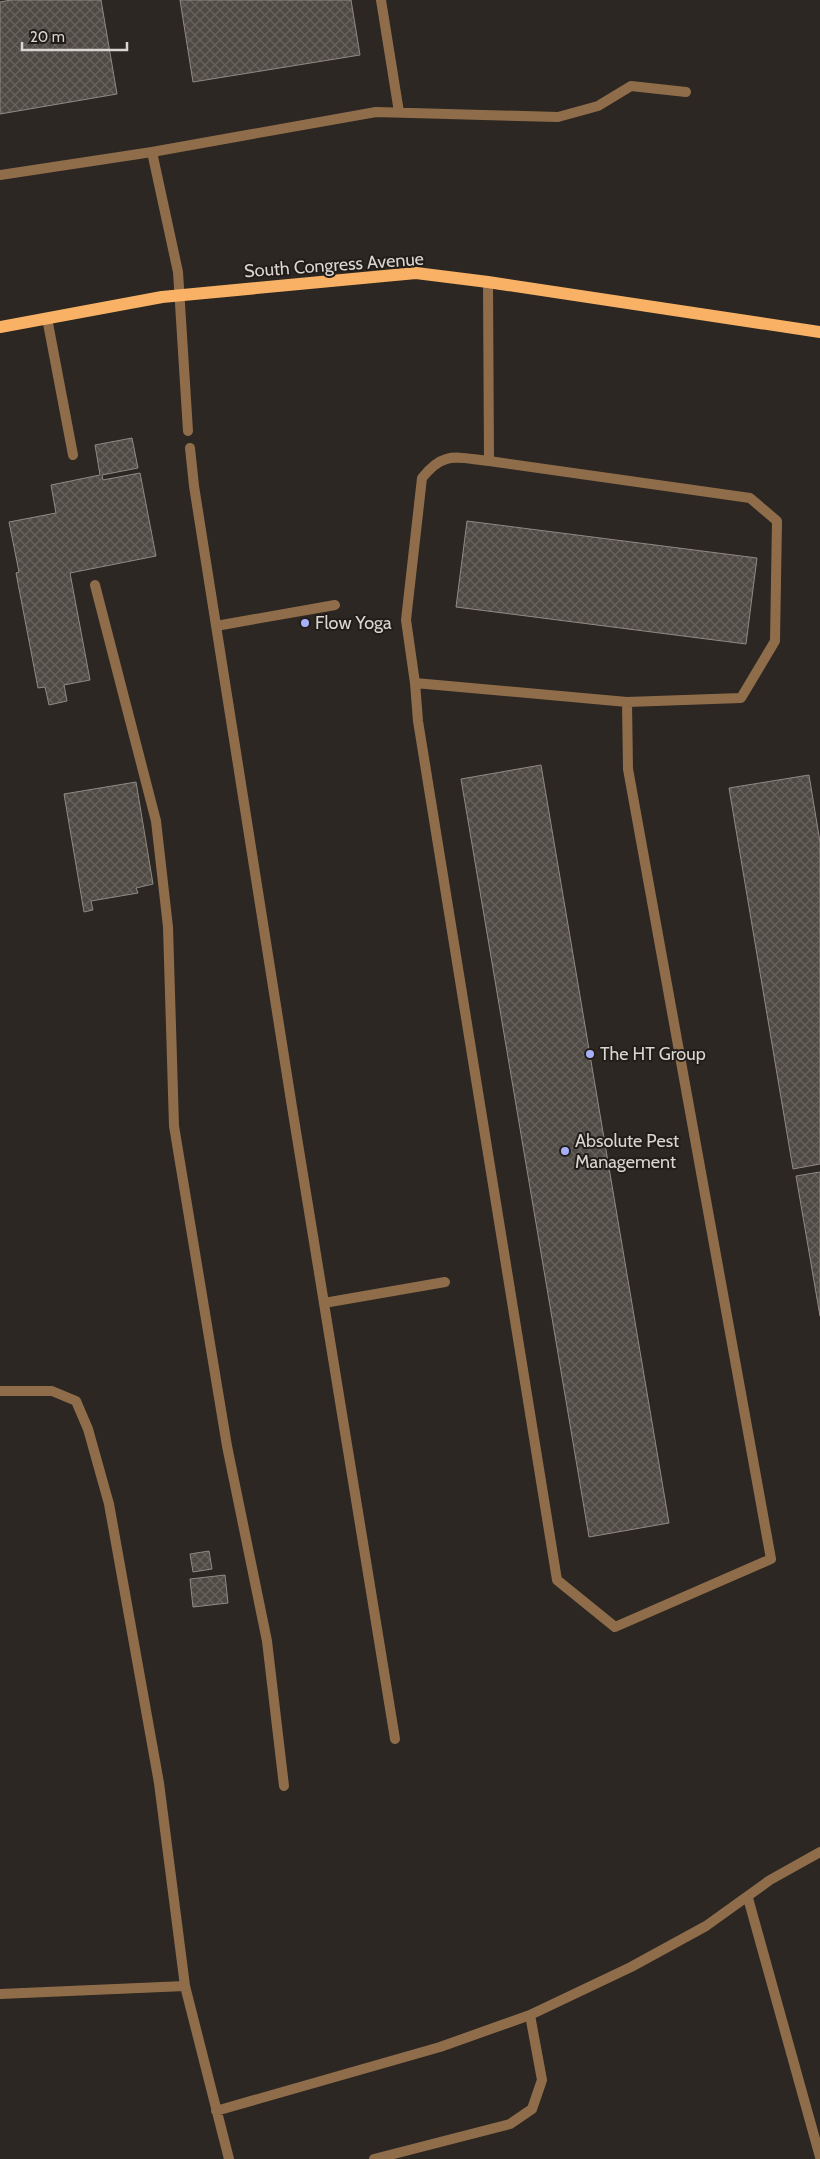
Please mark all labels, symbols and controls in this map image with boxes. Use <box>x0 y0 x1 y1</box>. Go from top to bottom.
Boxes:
scale bar <box>22 20 128 52</box>
text: 20 m <box>30 28 65 46</box>
street label: South Congress Avenue <box>243 248 425 282</box>
place label: Flow Yoga <box>315 612 392 634</box>
marker: Flow Yoga <box>299 617 311 629</box>
place label: The HT Group <box>600 1043 706 1065</box>
marker: The HT Group <box>584 1048 596 1060</box>
place label: Absolute Pest Management <box>575 1130 679 1173</box>
marker: Absolute Pest Management <box>559 1145 571 1157</box>

